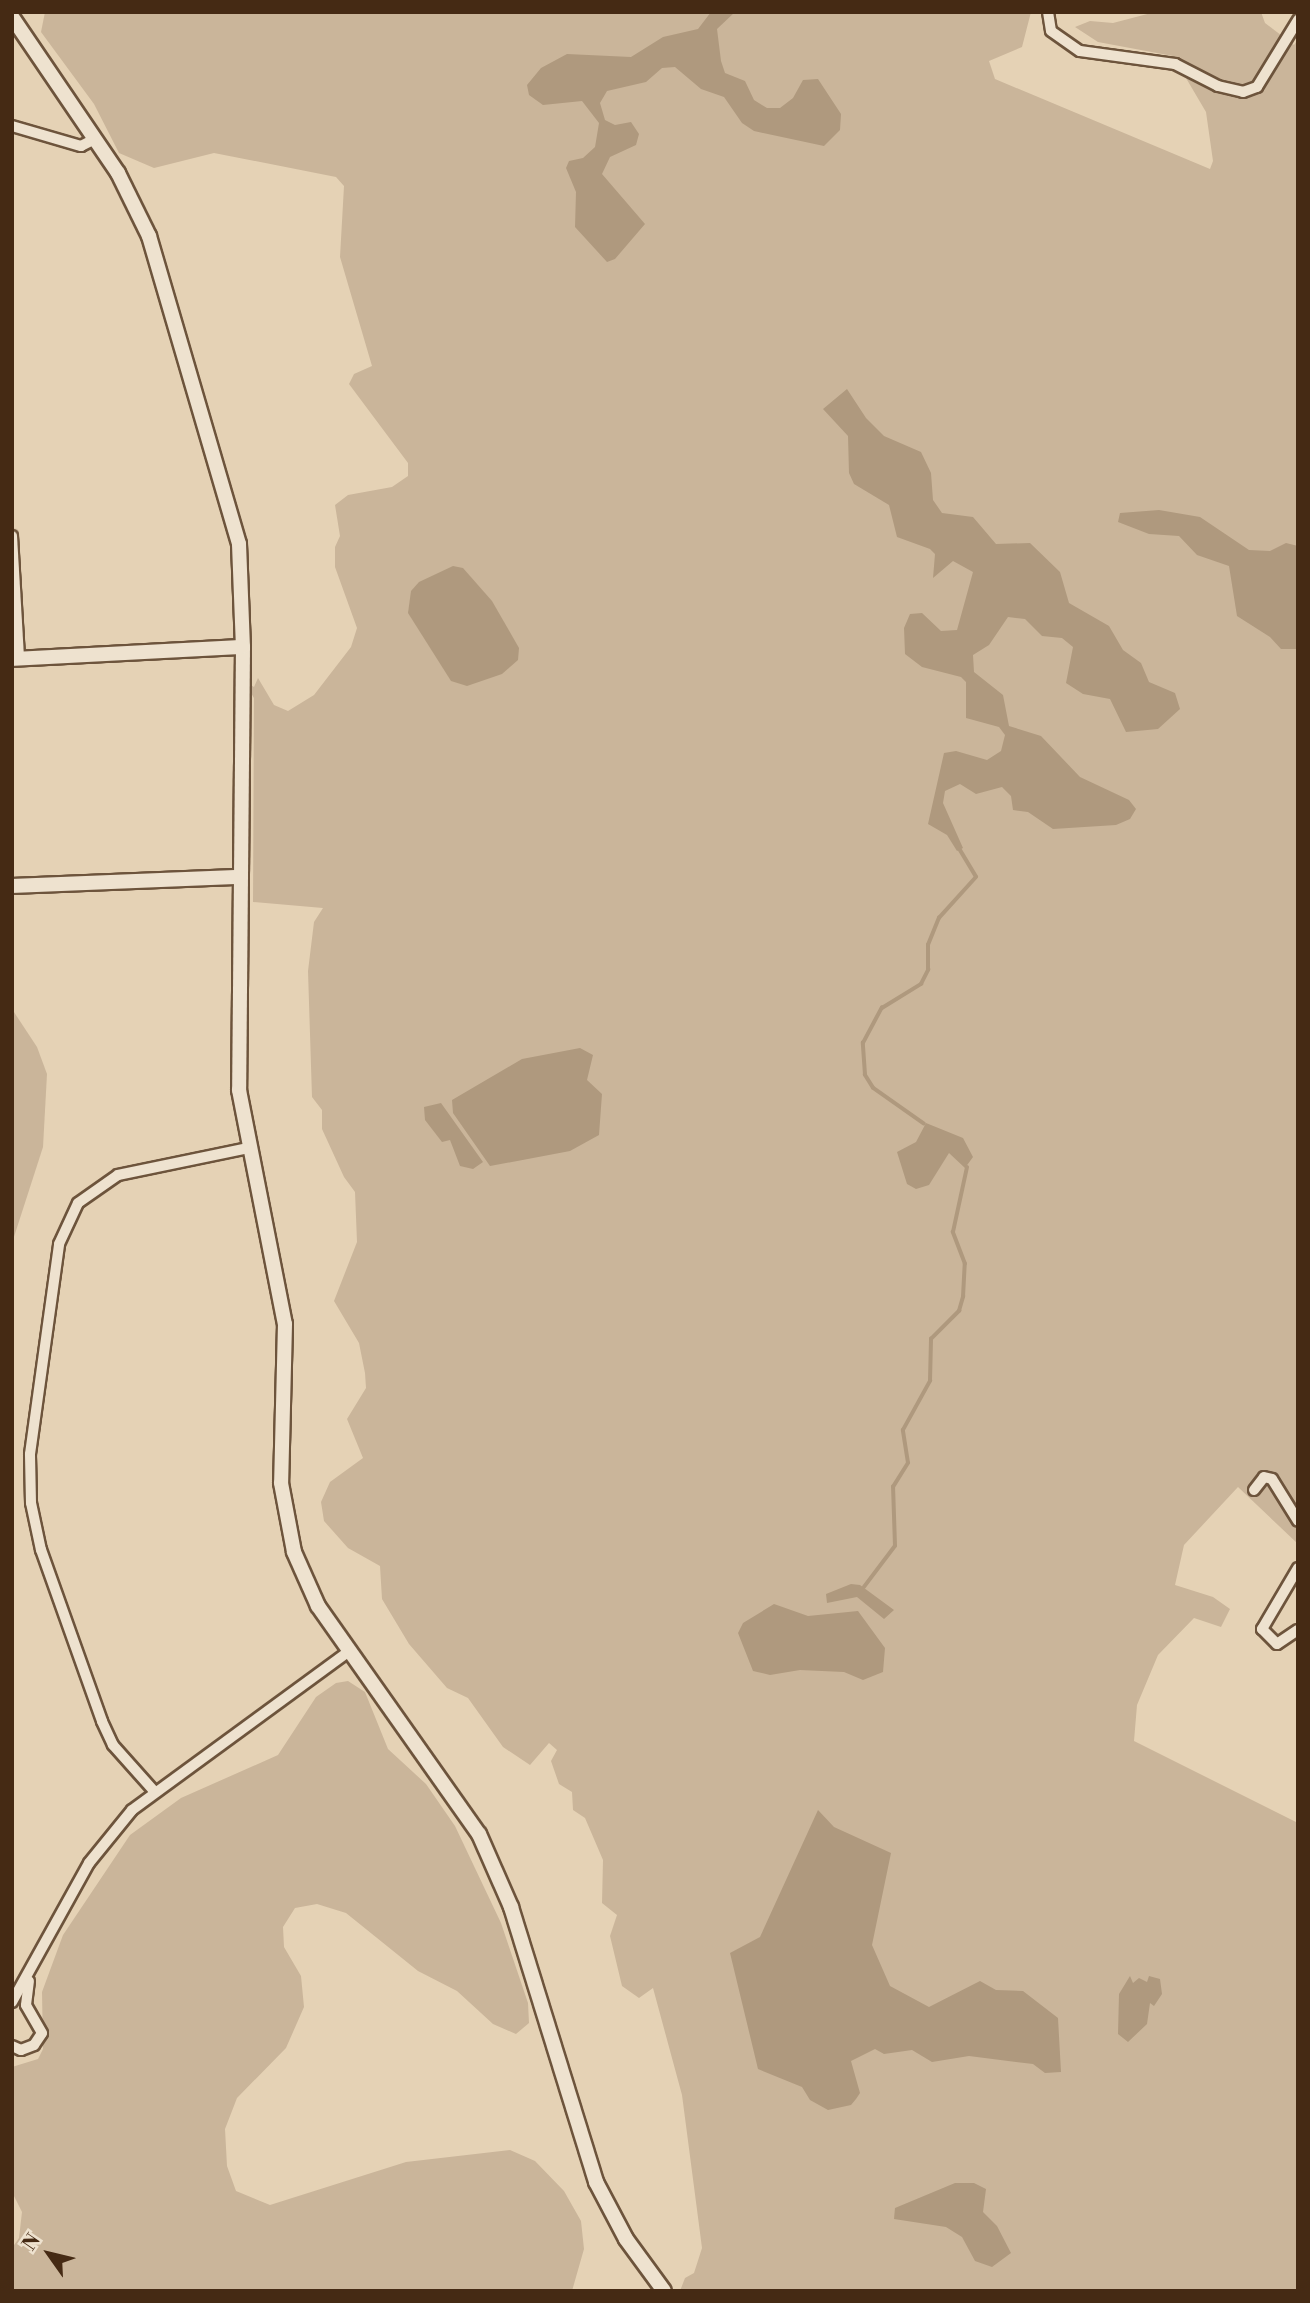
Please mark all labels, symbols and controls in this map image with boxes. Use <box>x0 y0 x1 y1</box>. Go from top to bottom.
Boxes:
north arrow <box>14 2219 84 2289</box>
text: N <box>17 2229 46 2255</box>

